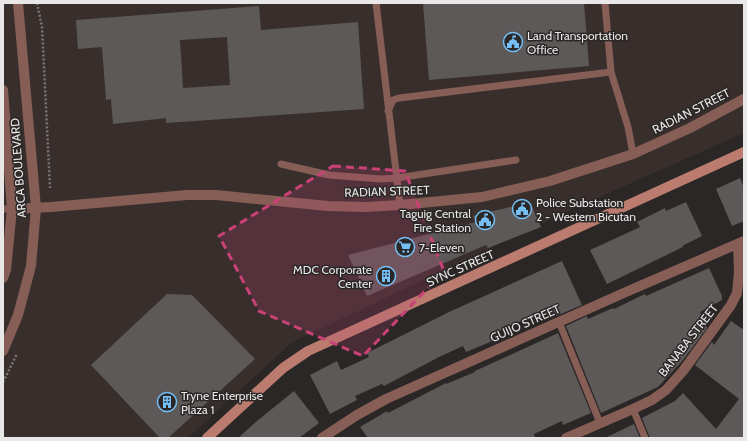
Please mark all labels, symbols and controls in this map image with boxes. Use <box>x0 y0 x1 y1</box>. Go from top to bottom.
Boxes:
place label: Land Transportation Office <box>527 28 628 57</box>
public building icon: Land Transportation Office <box>502 31 524 53</box>
street label: RADIAN STREET <box>650 85 733 137</box>
street label: ARCA BOULEVARD <box>7 117 29 218</box>
street label: RADIAN STREET <box>344 182 430 200</box>
place label: Police Substation 2 - Western Bicutan <box>536 195 636 224</box>
public building icon: Police Substation 2 - Western Bicutan <box>511 198 533 220</box>
place label: Taguig Central Fire Station <box>400 206 471 235</box>
public building icon: Taguig Central Fire Station <box>474 209 496 231</box>
supermarket icon: 7-Eleven <box>394 236 416 258</box>
place label: 7-Eleven <box>419 240 464 255</box>
street label: SYNC STREET <box>424 246 497 290</box>
place label: MDC Corporate Center <box>293 262 372 291</box>
building icon: MDC Corporate Center <box>375 265 397 287</box>
street label: BANABA STREET <box>655 300 721 379</box>
street label: GUIJO STREET <box>488 301 563 345</box>
place label: Tryne Enterprise Plaza 1 <box>181 388 263 417</box>
building icon: Tryne Enterprise Plaza 1 <box>156 391 178 413</box>

